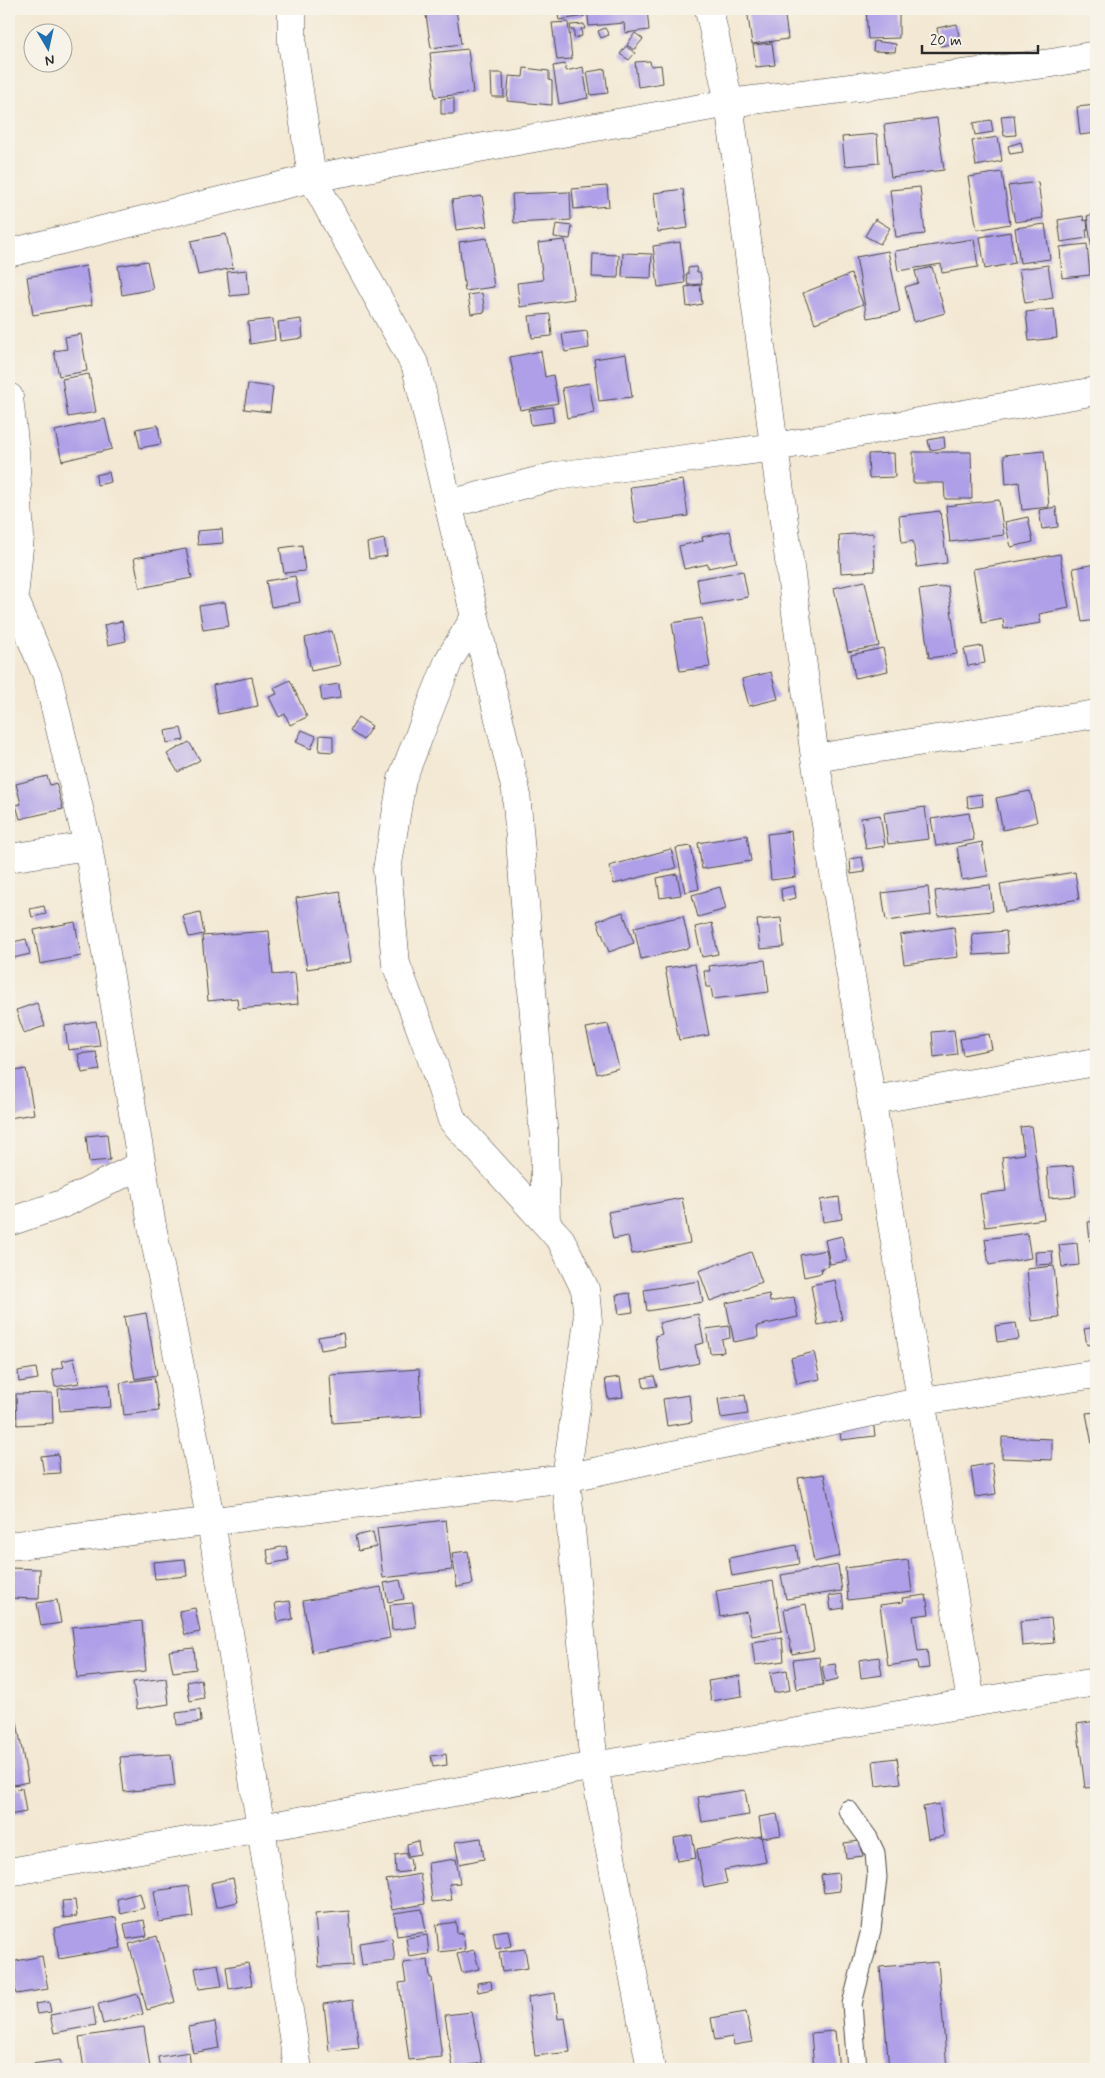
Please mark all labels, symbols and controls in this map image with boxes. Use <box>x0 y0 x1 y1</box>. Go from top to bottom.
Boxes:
north arrow <box>22 22 72 72</box>
scale bar <box>922 22 1039 54</box>
text: 20 m <box>930 31 962 51</box>
text: N <box>44 50 56 69</box>

